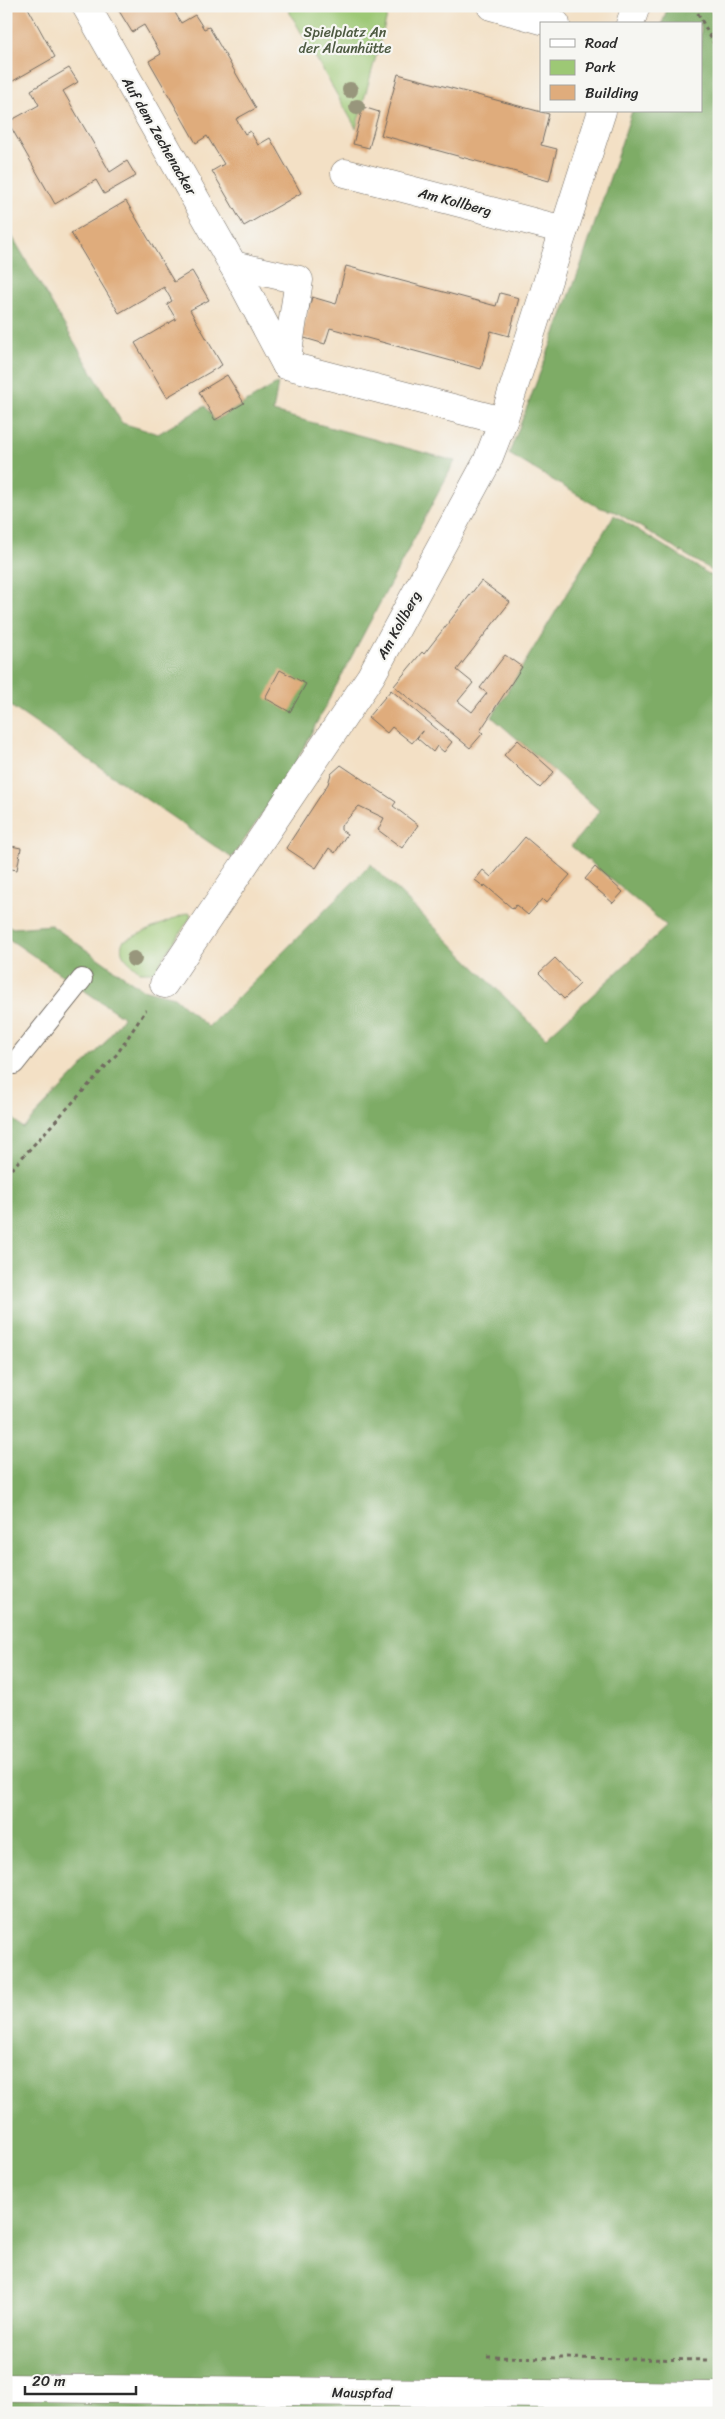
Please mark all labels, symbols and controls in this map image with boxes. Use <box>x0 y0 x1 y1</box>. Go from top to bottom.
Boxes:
park label: Spielplatz An der Alaunhütte <box>299 20 391 61</box>
legend <box>540 22 702 112</box>
text: Road <box>585 30 618 56</box>
text: Park <box>585 54 616 80</box>
street label: Auf dem Zechenacker <box>114 71 204 201</box>
text: Building <box>585 80 639 106</box>
street label: Am Kollberg <box>415 180 494 224</box>
street label: Am Kollberg <box>369 586 428 665</box>
scale bar <box>25 2364 136 2396</box>
text: 20 m <box>32 2368 66 2394</box>
street label: Mauspfad <box>332 2380 394 2406</box>

